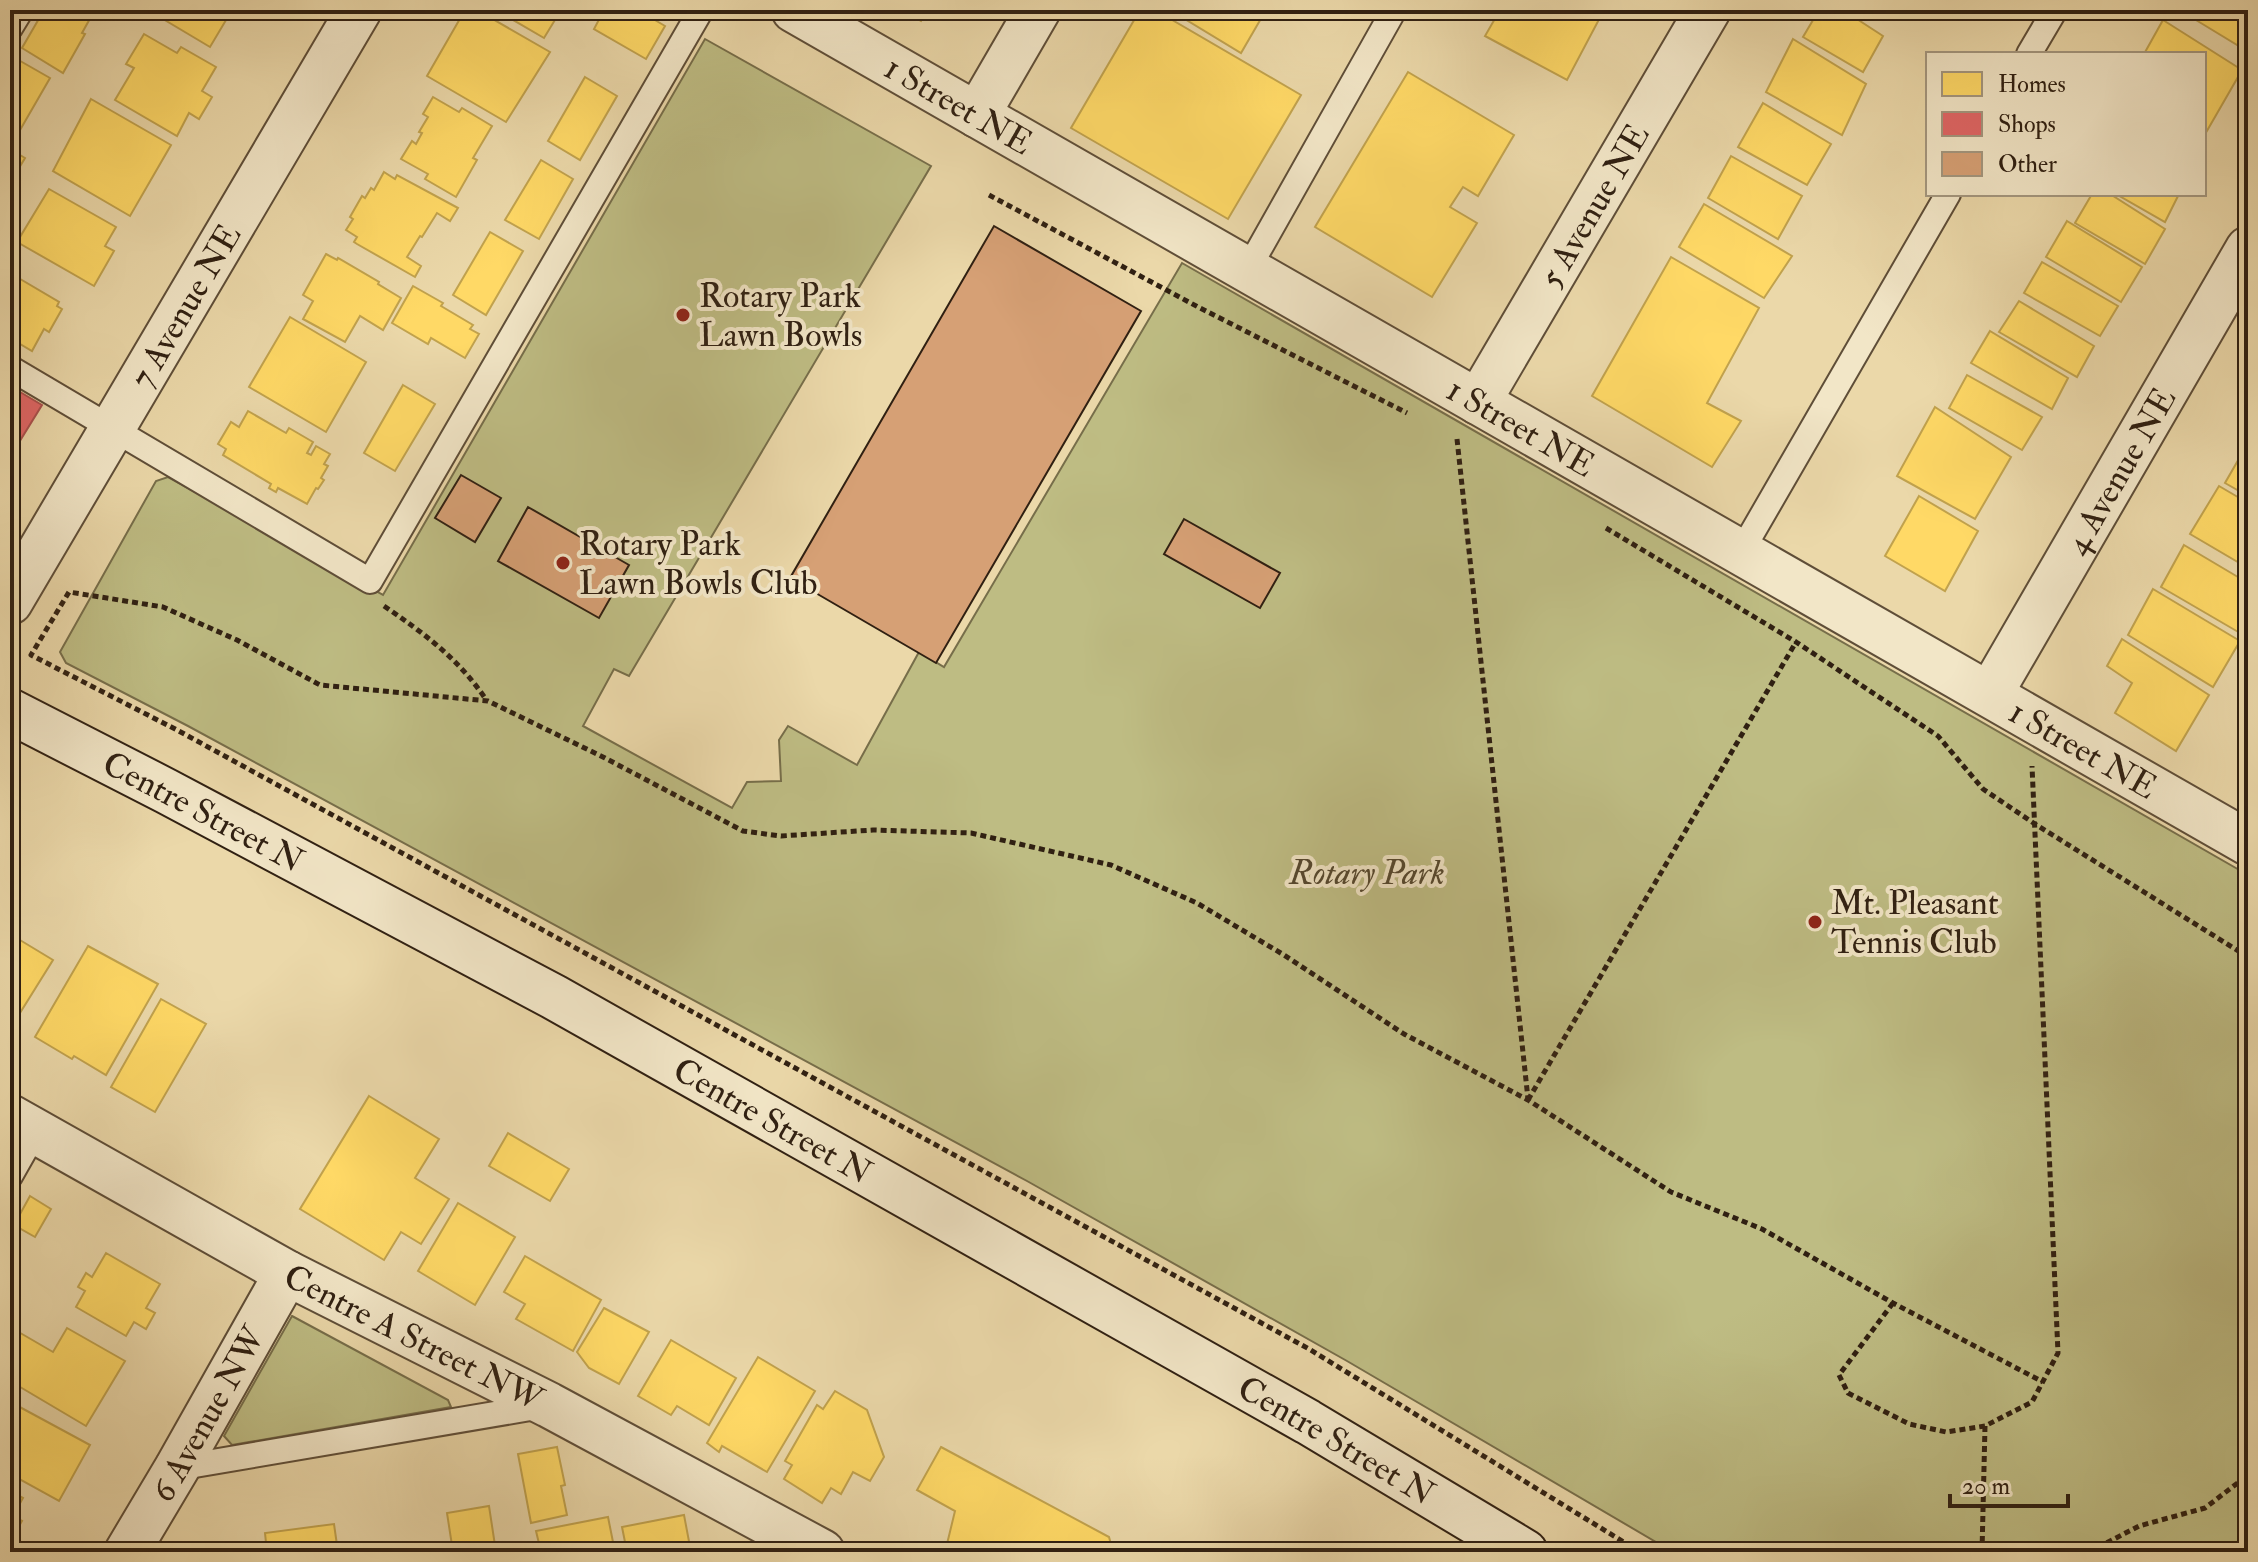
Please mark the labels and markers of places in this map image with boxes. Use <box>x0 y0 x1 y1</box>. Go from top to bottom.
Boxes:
place label: Rotary Park Lawn Bowls <box>699 275 863 357</box>
marker: Rotary Park Lawn Bowls <box>674 306 692 324</box>
place label: Rotary Park Lawn Bowls Club <box>579 523 817 605</box>
marker: Rotary Park Lawn Bowls Club <box>554 554 572 572</box>
place label: Mt. Pleasant Tennis Club <box>1831 882 1999 964</box>
marker: Mt. Pleasant Tennis Club <box>1806 913 1824 931</box>

